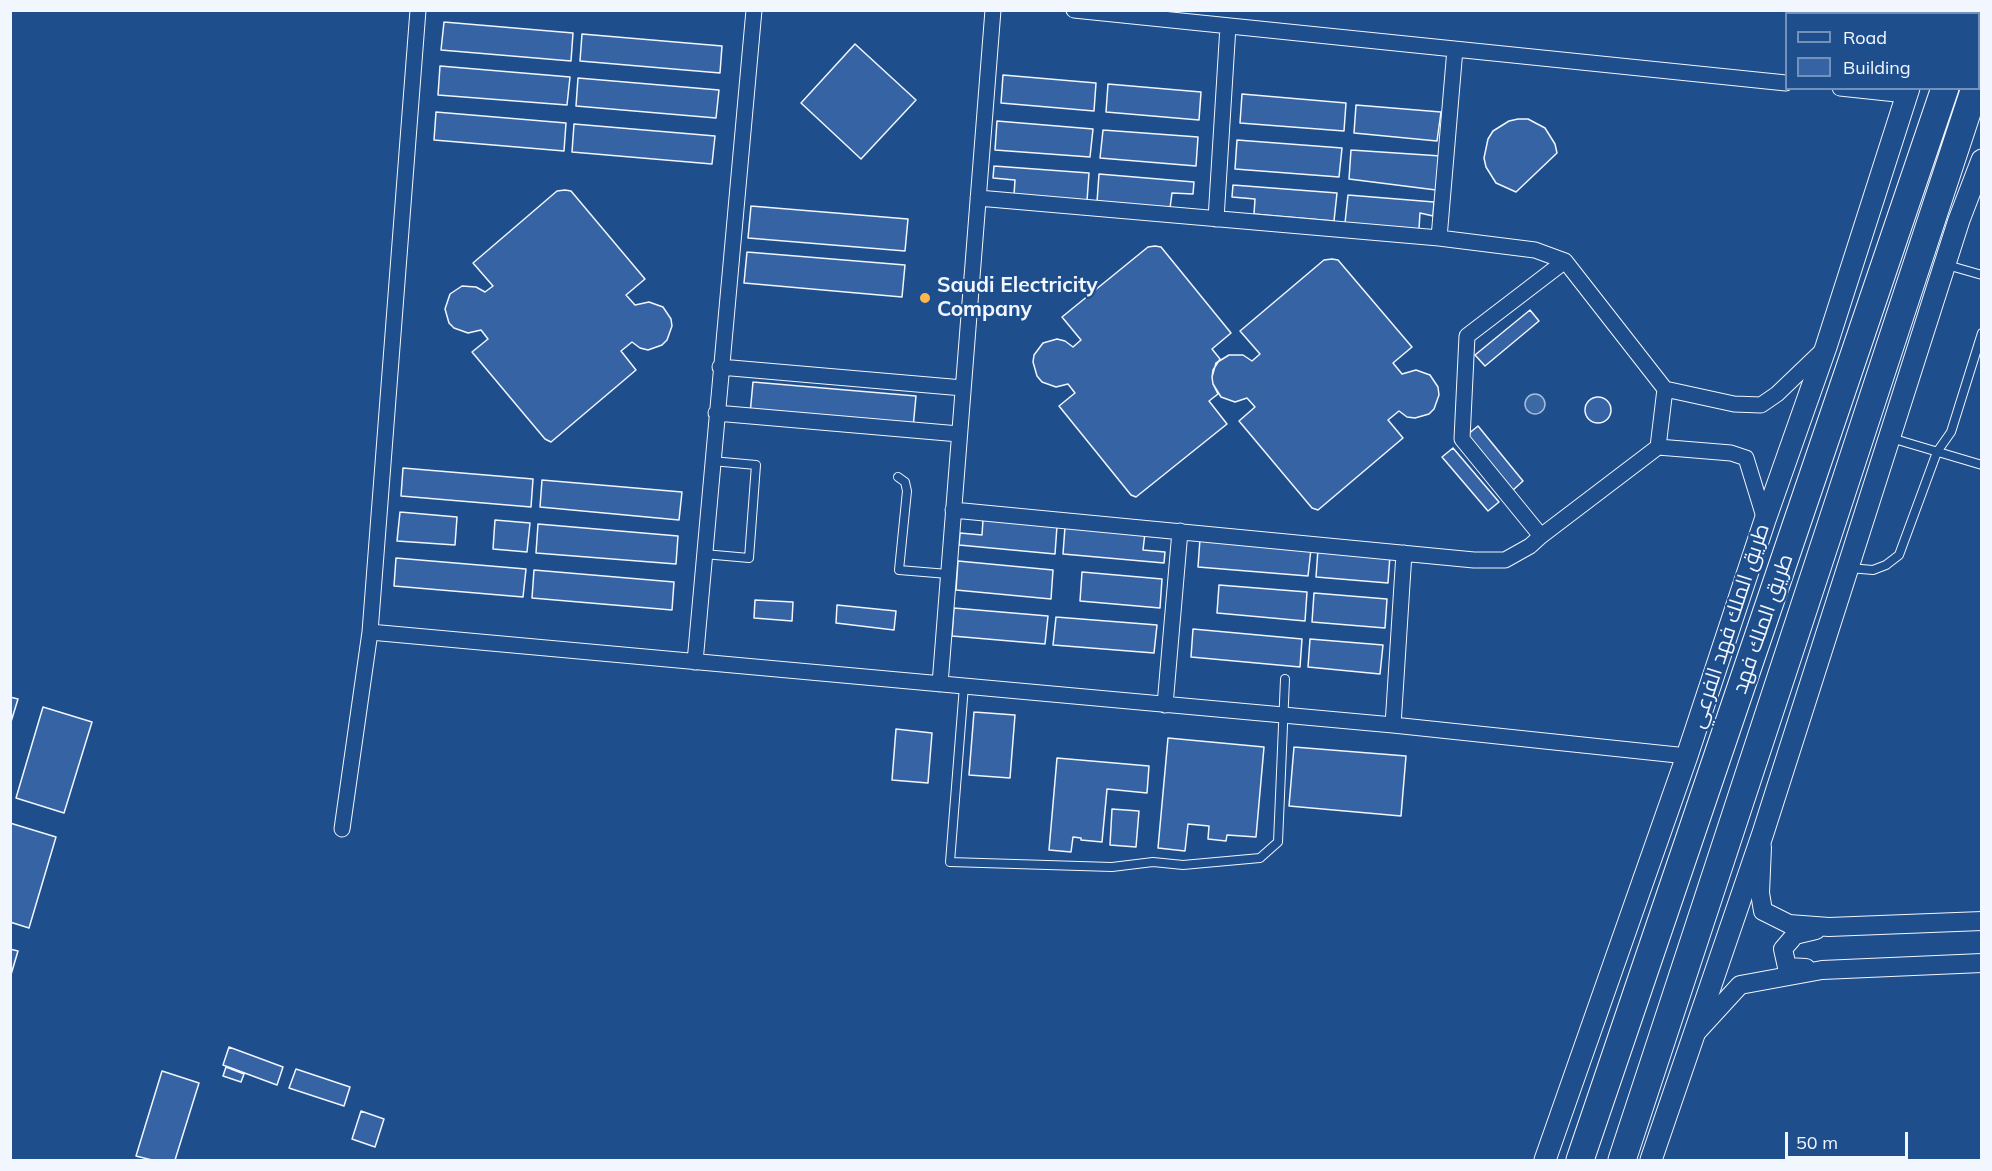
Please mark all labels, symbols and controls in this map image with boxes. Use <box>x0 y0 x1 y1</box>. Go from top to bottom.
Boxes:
legend <box>1785 12 1980 90</box>
text: Road <box>1843 26 1887 49</box>
text: Building <box>1843 56 1911 79</box>
place label: Saudi Electricity Company <box>937 273 1098 323</box>
marker: Saudi Electricity Company <box>918 291 932 305</box>
street label: طريق الملك فهد الفرعي <box>1685 521 1775 731</box>
street label: طريق الملك فهد <box>1727 551 1799 697</box>
scale bar <box>1788 1120 1911 1158</box>
text: 50 m <box>1796 1131 1838 1154</box>

